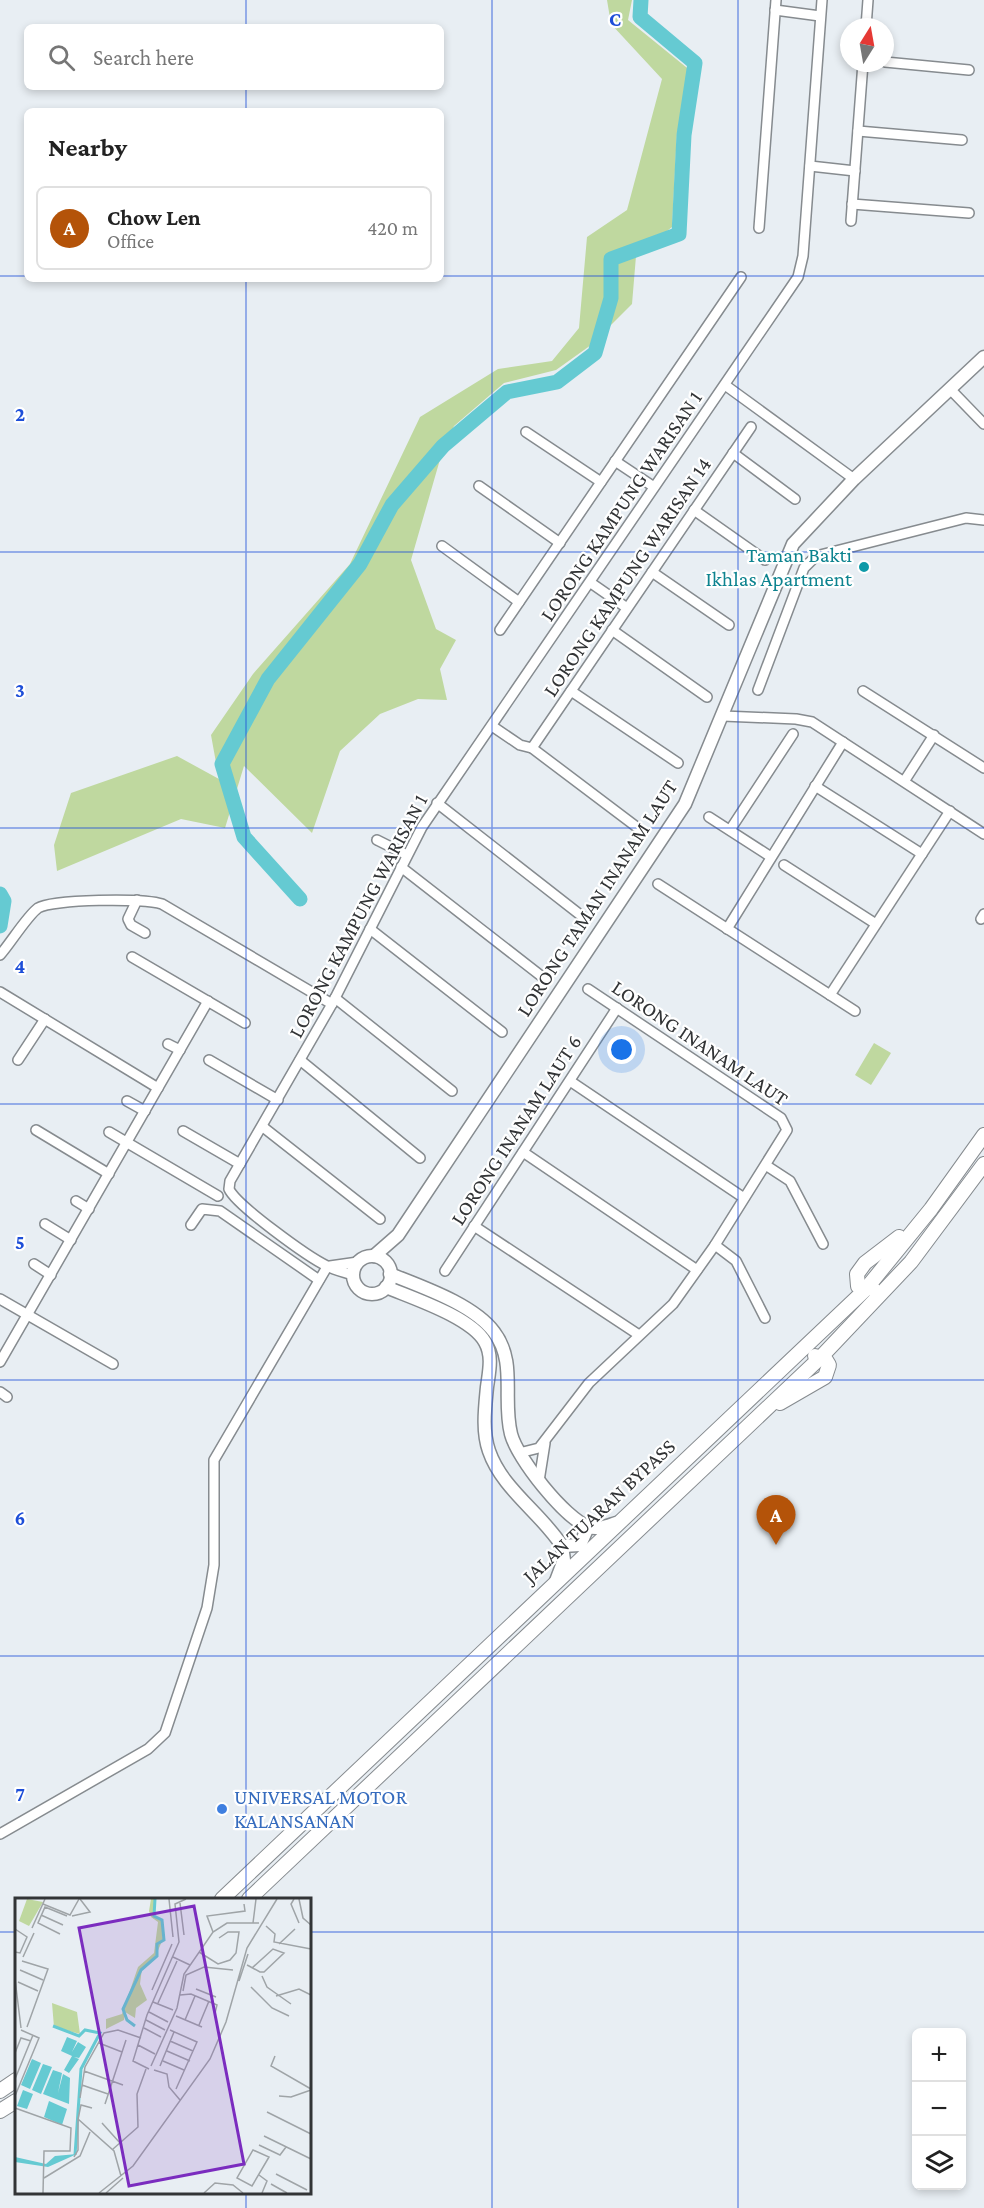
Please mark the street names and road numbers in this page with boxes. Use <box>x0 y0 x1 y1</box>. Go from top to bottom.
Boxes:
street label: LORONG KAMPUNG WARISAN 1 <box>535 386 707 626</box>
street label: LORONG KAMPUNG WARISAN 14 <box>538 453 716 701</box>
street label: LORONG TAMAN INANAM LAUT <box>511 775 683 1021</box>
street label: LORONG KAMPUNG WARISAN 1 <box>284 790 432 1042</box>
street label: LORONG INANAM LAUT <box>607 975 793 1111</box>
street label: LORONG INANAM LAUT 6 <box>446 1030 586 1230</box>
street label: JALAN TUARAN BYPASS <box>516 1434 680 1589</box>

